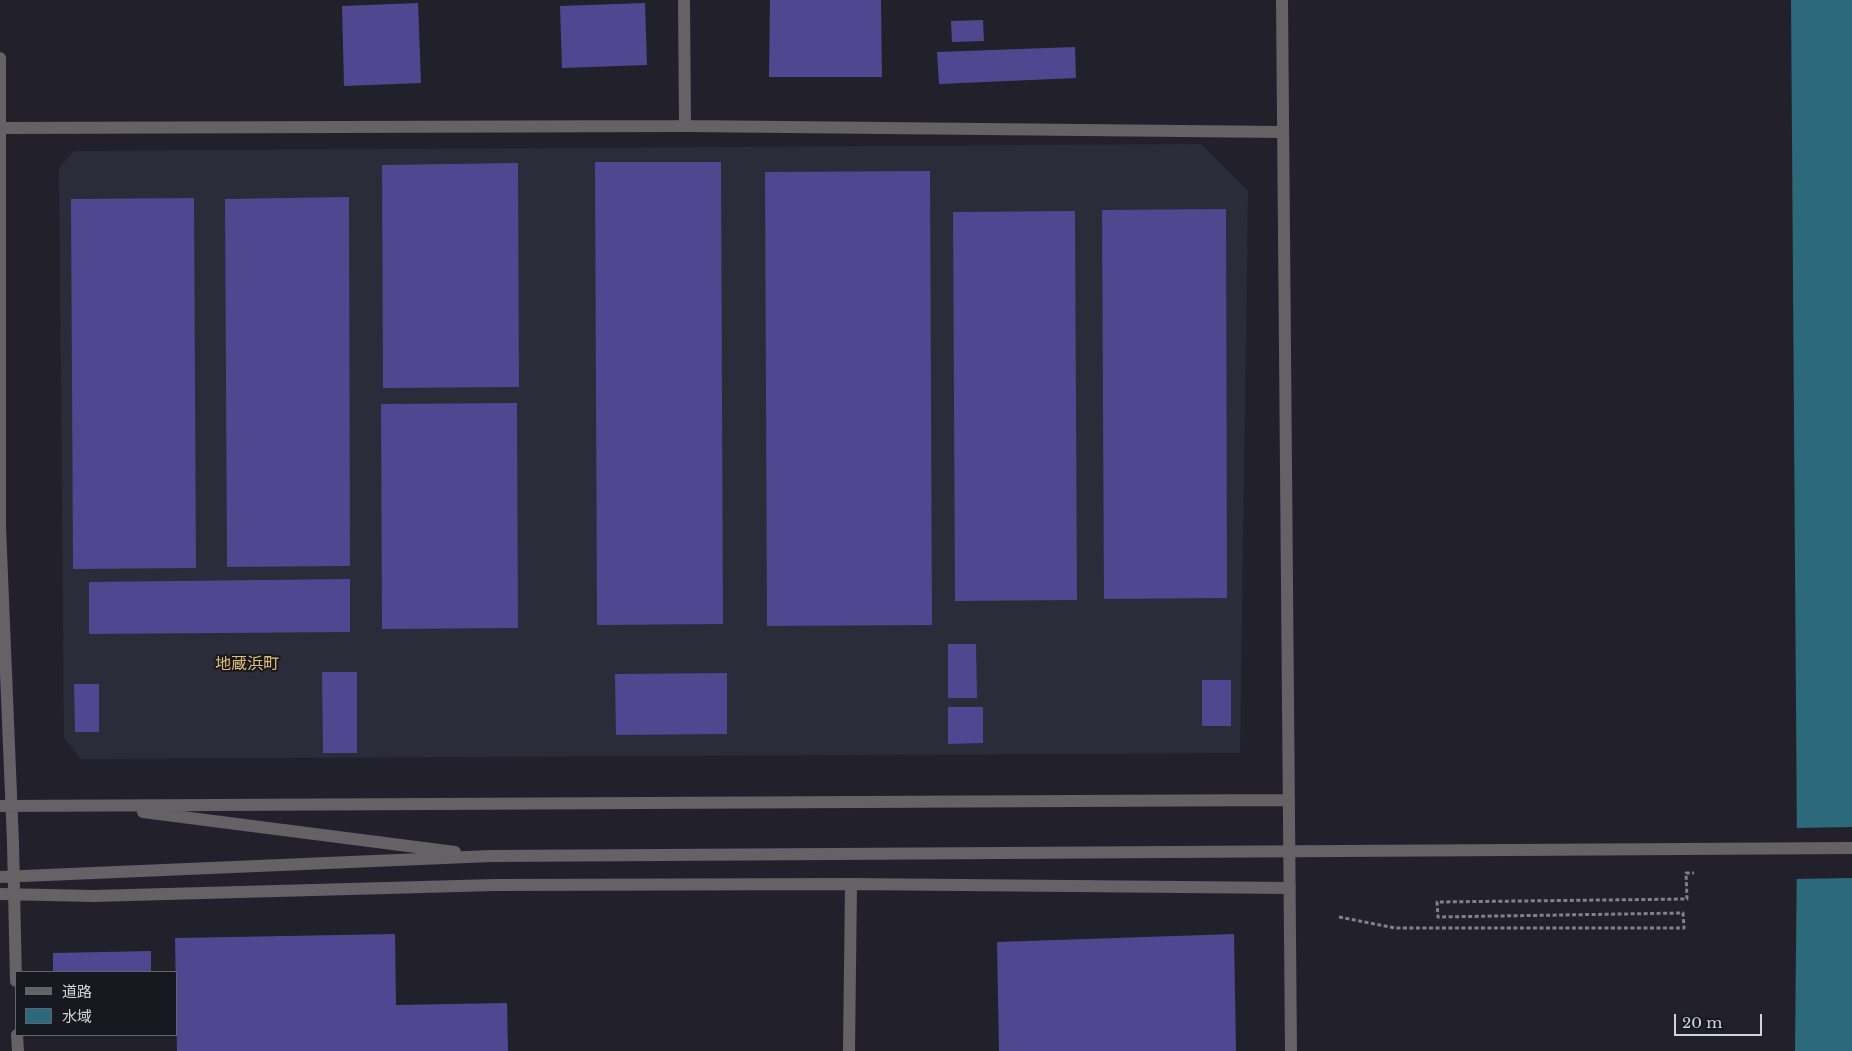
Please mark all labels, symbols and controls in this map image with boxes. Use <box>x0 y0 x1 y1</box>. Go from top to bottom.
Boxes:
district label: 地蔵浜町 <box>215 654 279 674</box>
legend <box>15 971 178 1036</box>
text: 道路 <box>62 982 92 1001</box>
scale bar <box>1677 1004 1764 1036</box>
text: 水域 <box>62 1007 92 1026</box>
text: 20 m <box>1682 1013 1722 1032</box>

